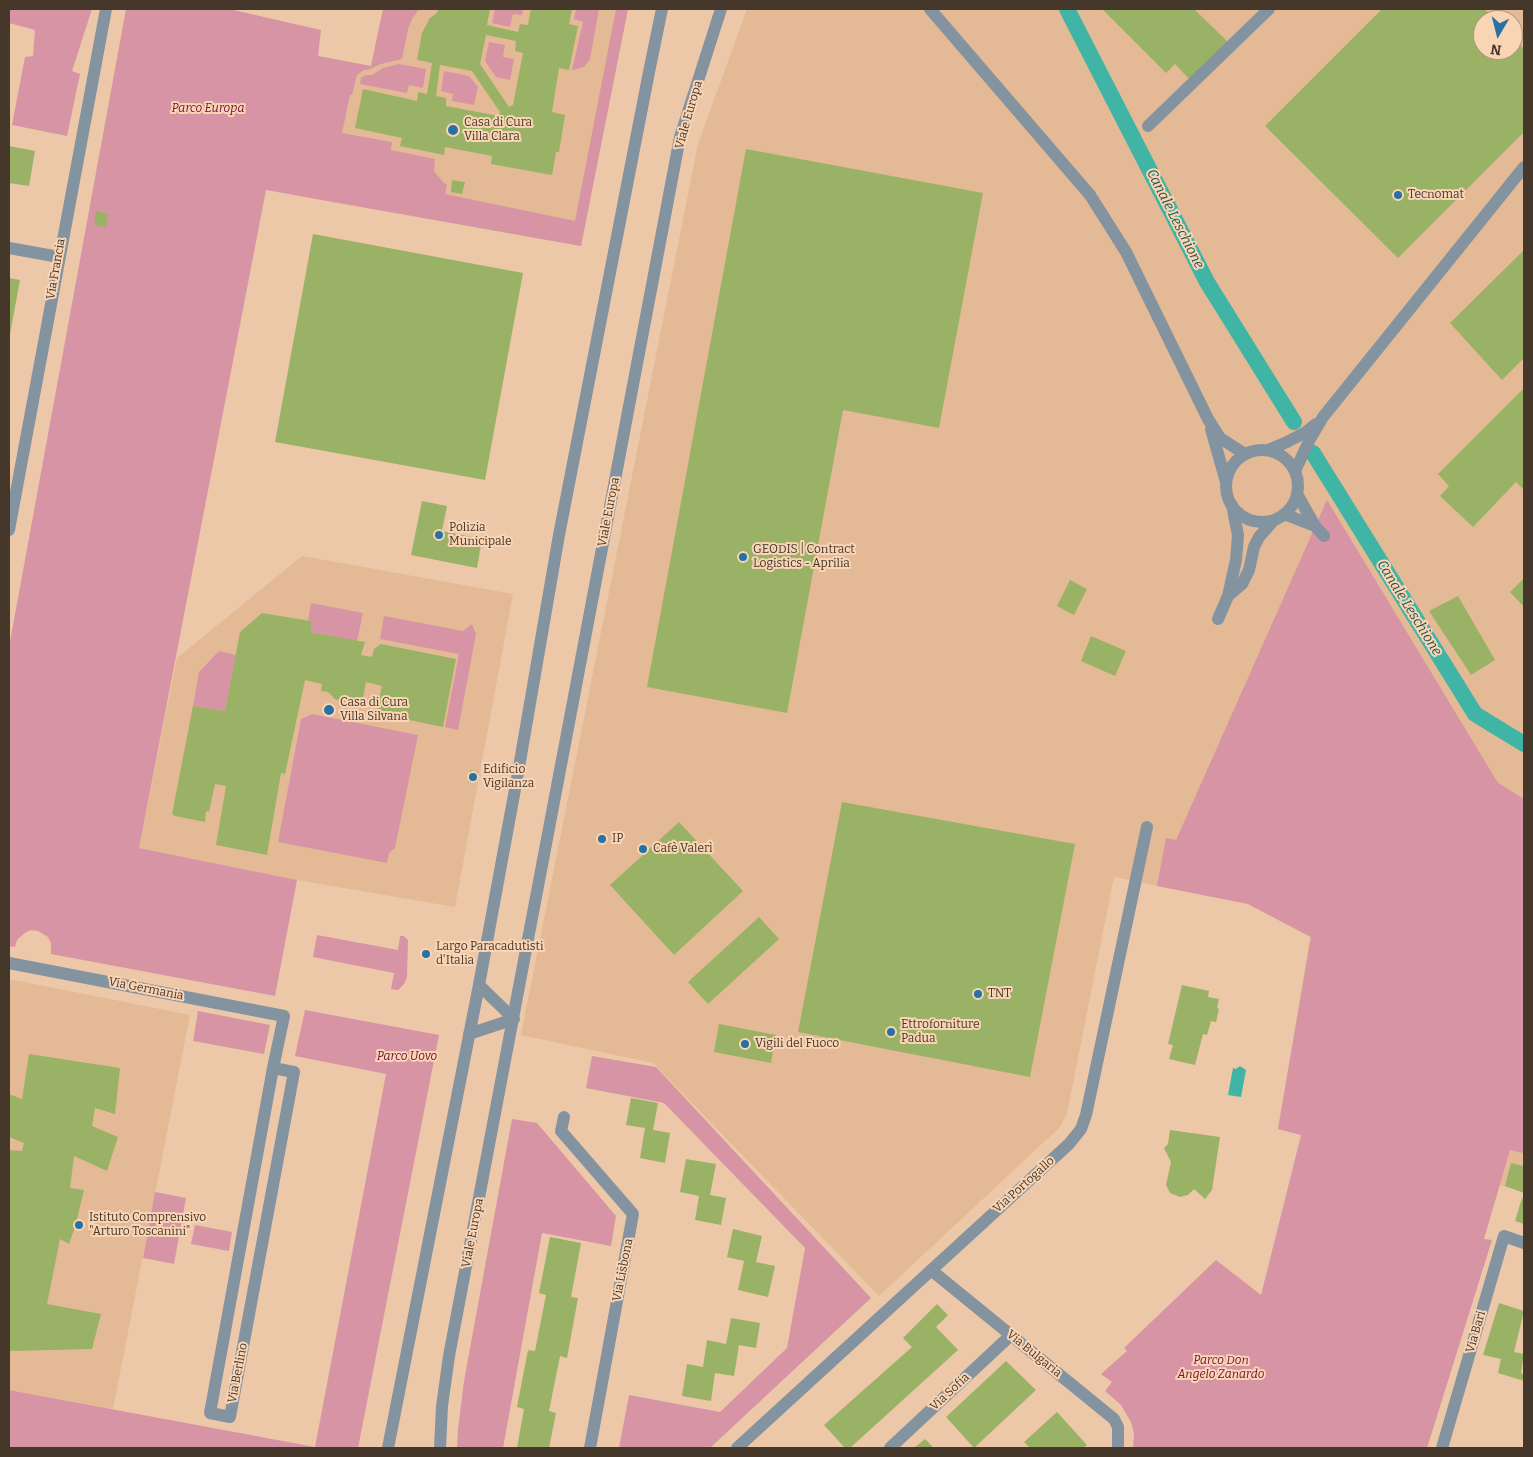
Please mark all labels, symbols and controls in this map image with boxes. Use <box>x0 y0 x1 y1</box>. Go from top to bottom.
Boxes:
north arrow <box>1473 10 1523 60</box>
text: N <box>1489 40 1503 59</box>
street label: Viale Europa <box>672 79 706 151</box>
park label: Parco Europa <box>172 102 244 116</box>
place label: Casa di Cura Villa Clara <box>464 116 532 144</box>
marker: Casa di Cura Villa Clara <box>446 123 460 137</box>
water label: Canale Leschione <box>1143 166 1207 272</box>
place label: Tecnomat <box>1408 188 1464 202</box>
marker: Tecnomat <box>1392 189 1404 201</box>
street label: Via Francia <box>44 237 68 301</box>
street label: Viale Europa <box>595 476 623 548</box>
place label: Polizia Municipale <box>449 521 512 549</box>
marker: Polizia Municipale <box>433 529 445 541</box>
place label: GEODIS | Contract Logistics - Aprilia <box>753 543 855 571</box>
marker: GEODIS | Contract Logistics - Aprilia <box>737 551 749 563</box>
water label: Canale Leschione <box>1373 557 1445 659</box>
place label: Casa di Cura Villa Silvana <box>340 696 408 724</box>
marker: Casa di Cura Villa Silvana <box>322 703 336 717</box>
place label: Edificio Vigilanza <box>483 763 534 791</box>
marker: Edificio Vigilanza <box>467 771 479 783</box>
place label: IP <box>612 832 623 846</box>
marker: IP <box>596 833 608 845</box>
place label: Cafè Valerì <box>653 842 713 856</box>
marker: Cafè Valerì <box>637 843 649 855</box>
place label: Largo Paracadutisti d'Italia <box>436 940 543 968</box>
marker: Largo Paracadutisti d'Italia <box>420 948 432 960</box>
street label: Via Germania <box>107 975 185 1003</box>
place label: TNT <box>988 987 1011 1001</box>
marker: TNT <box>972 988 984 1000</box>
place label: Ettroforniture Padua <box>901 1018 980 1046</box>
marker: Ettroforniture Padua <box>885 1026 897 1038</box>
place label: Vigili del Fuoco <box>755 1037 839 1051</box>
marker: Vigili del Fuoco <box>739 1038 751 1050</box>
park label: Parco Uovo <box>377 1050 437 1064</box>
street label: Via Portogallo <box>990 1154 1058 1216</box>
street label: Viale Europa <box>459 1197 487 1269</box>
place label: Istituto Comprensivo "Arturo Toscanini" <box>89 1211 206 1239</box>
marker: Istituto Comprensivo "Arturo Toscanini" <box>73 1219 85 1231</box>
street label: Via Lisbona <box>610 1237 636 1303</box>
street label: Via Bari <box>1463 1309 1489 1355</box>
street label: Via Bulgaria <box>1003 1327 1065 1381</box>
street label: Via Berlino <box>225 1342 251 1404</box>
park label: Parco Don Angelo Zanardo <box>1178 1354 1264 1382</box>
street label: Via Sofia <box>927 1370 973 1414</box>

